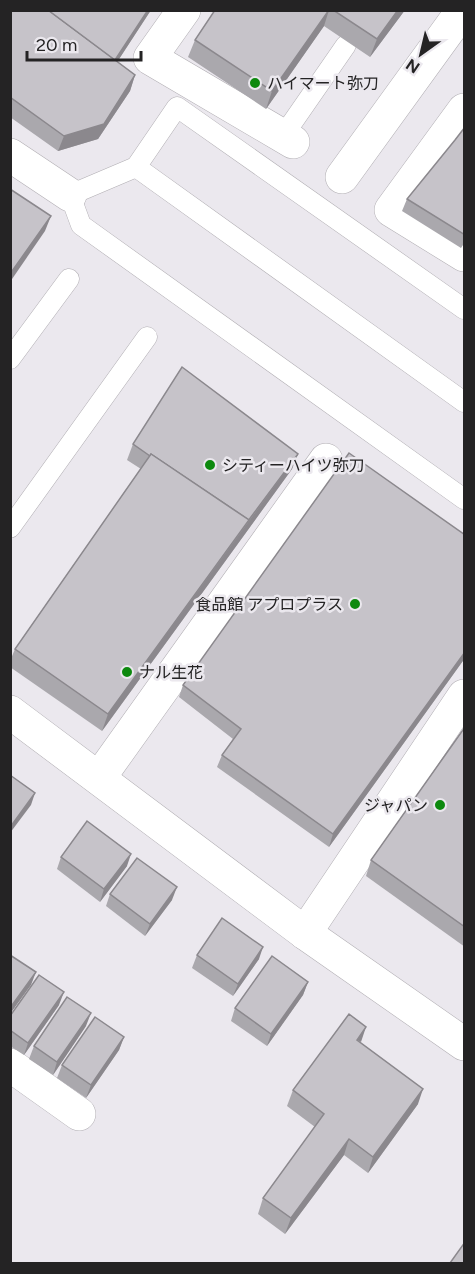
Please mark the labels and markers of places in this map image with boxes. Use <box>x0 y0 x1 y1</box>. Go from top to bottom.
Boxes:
place label: ハイマート弥刀 <box>267 74 379 93</box>
marker: ハイマート弥刀 <box>248 76 262 90</box>
place label: シティーハイツ弥刀 <box>222 456 364 475</box>
marker: シティーハイツ弥刀 <box>203 458 217 472</box>
place label: 食品館 アプロプラス <box>195 595 343 614</box>
marker: 食品館 アプロプラス <box>348 597 362 611</box>
place label: ナル生花 <box>139 663 203 682</box>
marker: ナル生花 <box>120 665 134 679</box>
place label: ジャパン <box>364 796 428 815</box>
marker: ジャパン <box>433 798 447 812</box>

